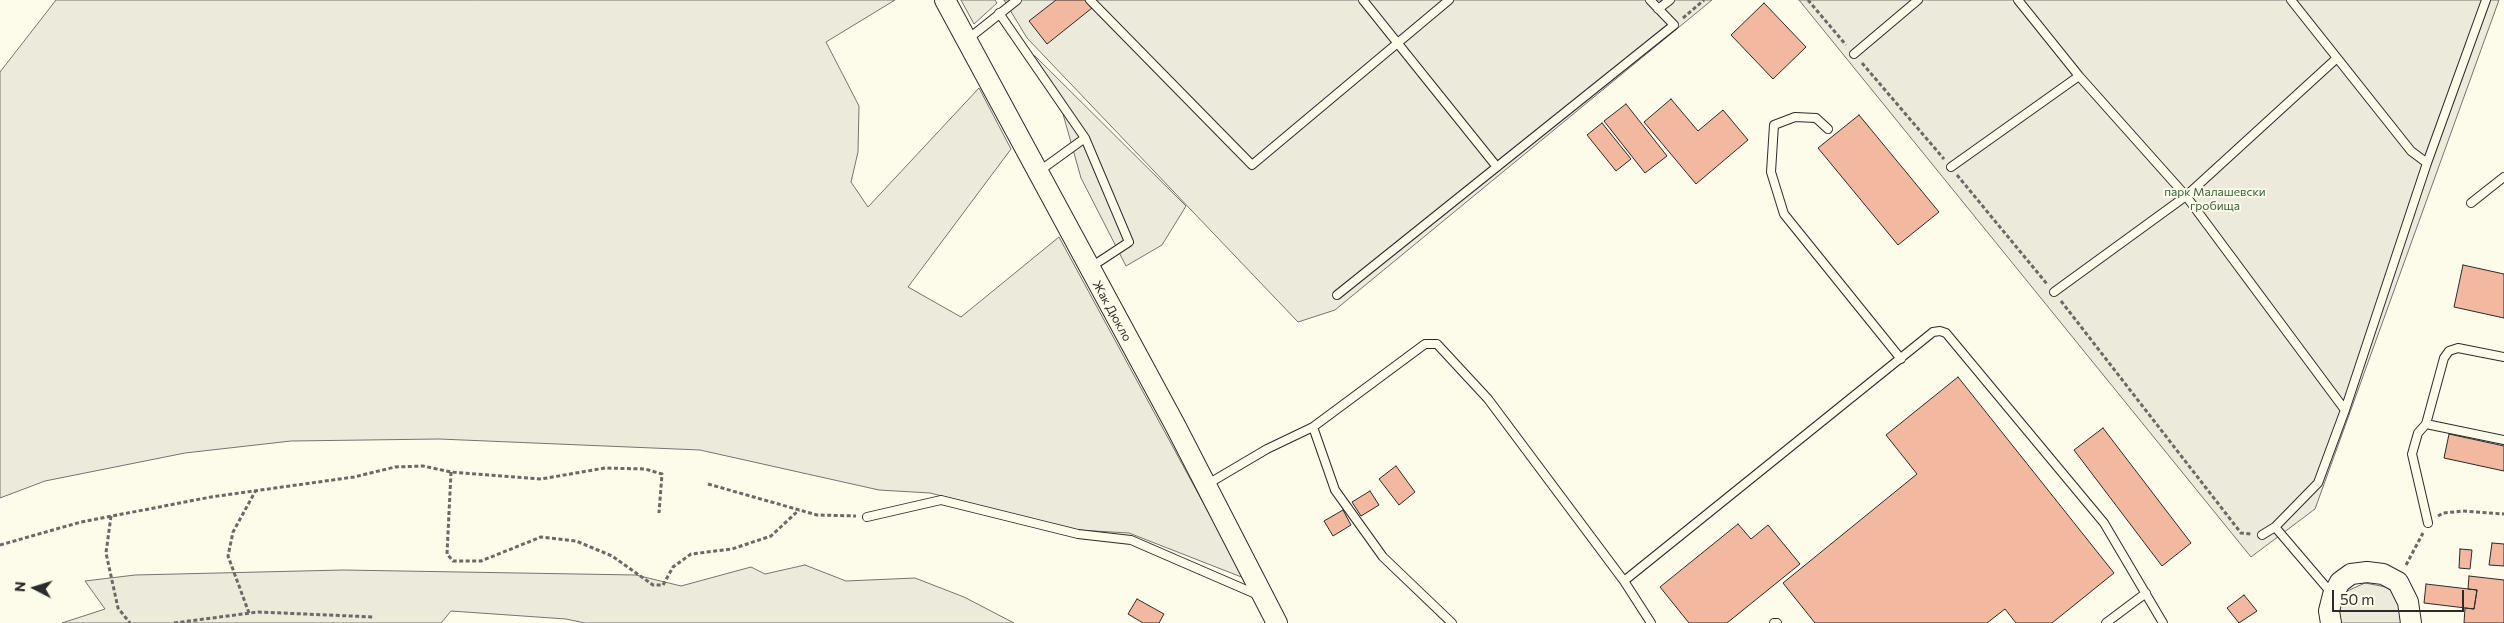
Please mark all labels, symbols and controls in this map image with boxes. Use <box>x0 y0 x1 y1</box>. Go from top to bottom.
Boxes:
park label: парк Малашевски гробища <box>2164 185 2266 213</box>
street label: Жак Дюкло <box>1089 278 1135 344</box>
north arrow <box>10 563 60 613</box>
scale bar <box>2334 580 2466 612</box>
text: N <box>11 581 28 593</box>
text: 50 m <box>2340 590 2374 608</box>

